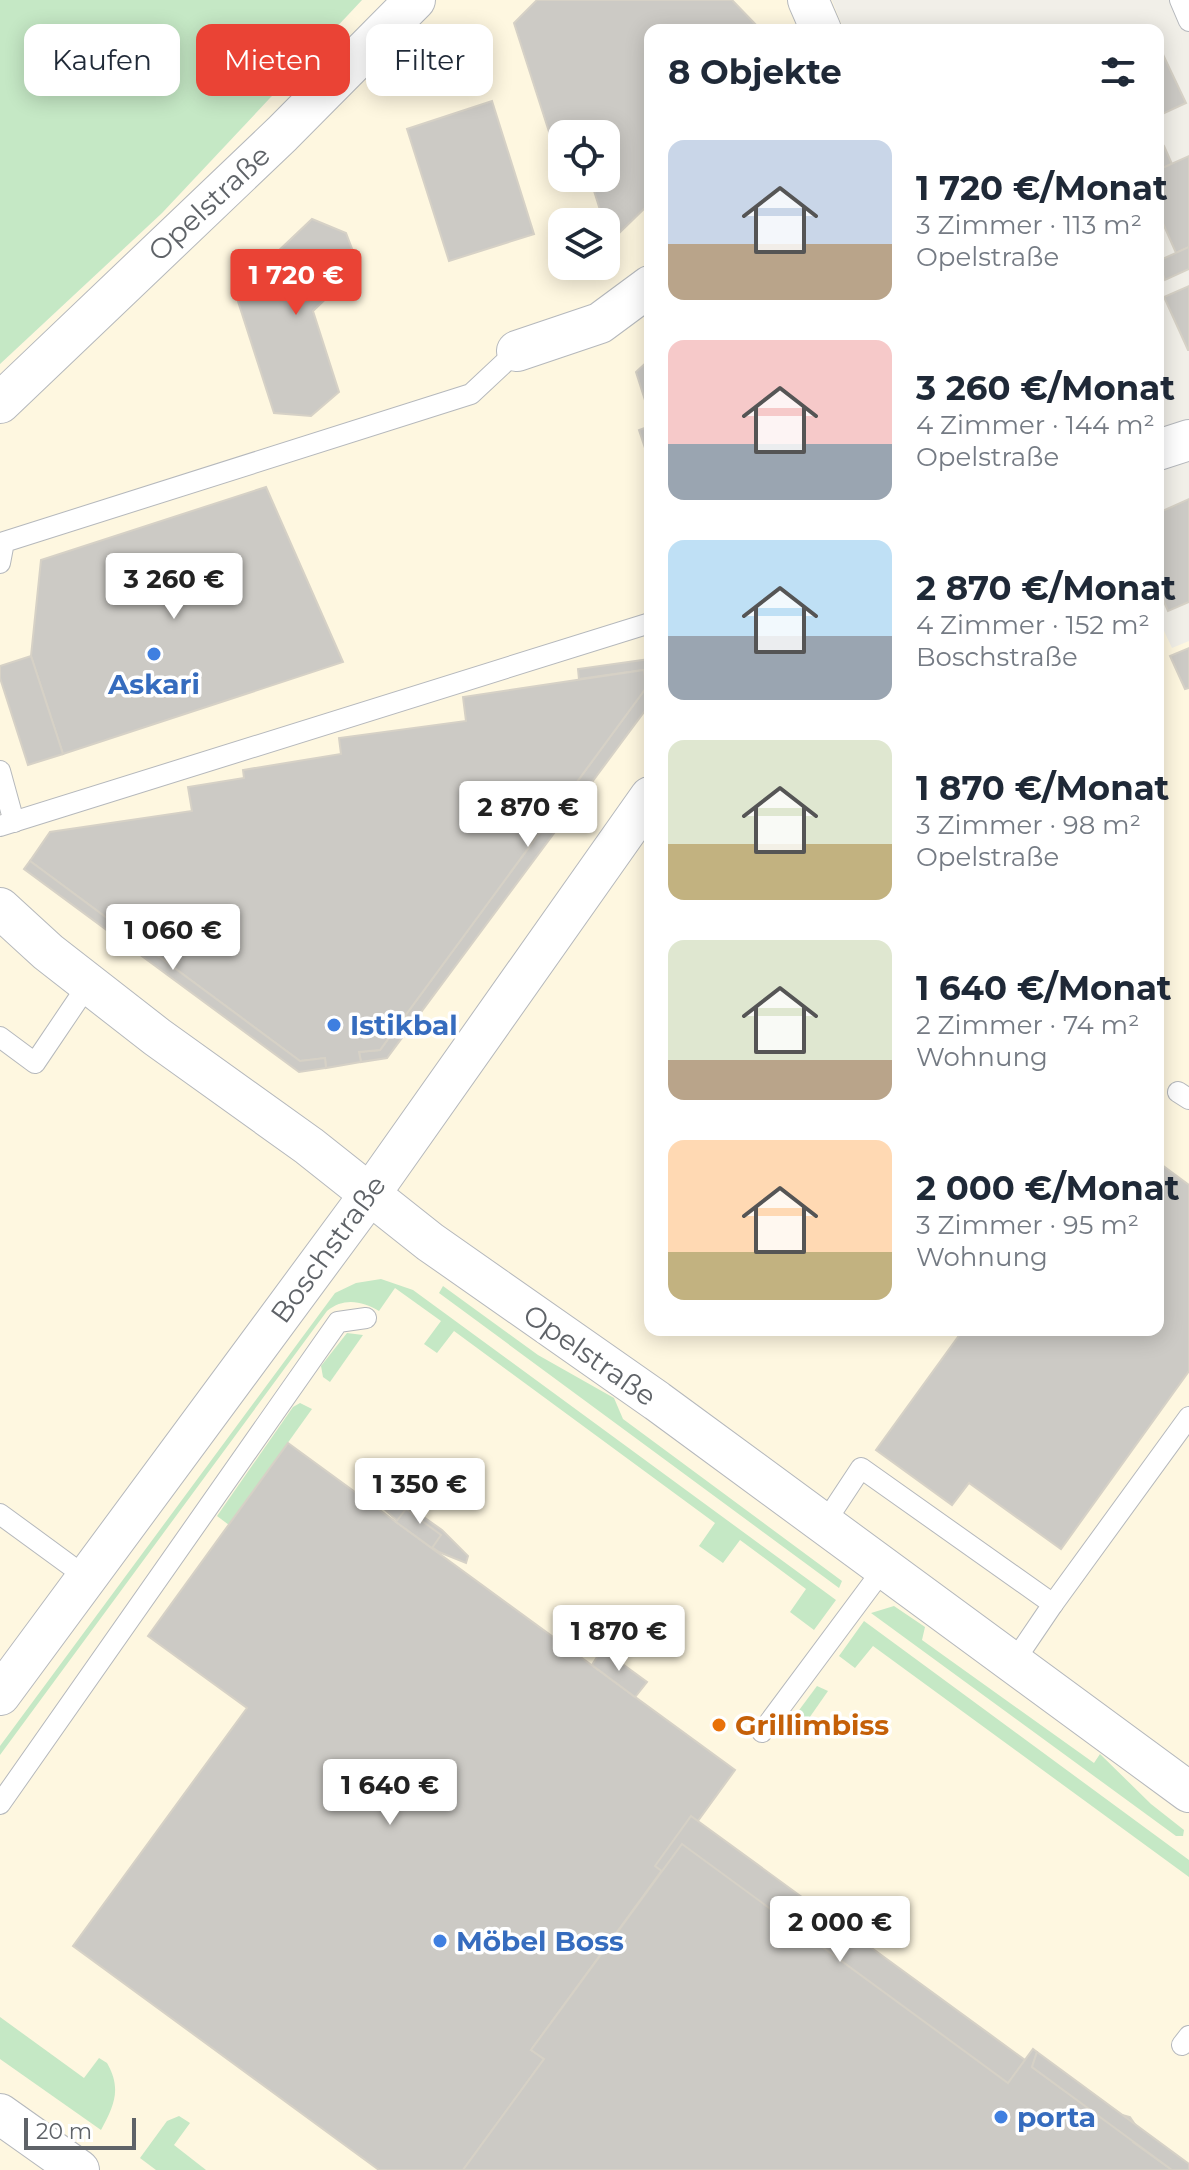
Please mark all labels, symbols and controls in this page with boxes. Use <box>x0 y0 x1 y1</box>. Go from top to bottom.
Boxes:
chip: Kaufen <box>24 24 180 96</box>
chip: Mieten <box>196 24 350 96</box>
chip: Filter <box>366 24 493 96</box>
icon: filters <box>1096 50 1140 94</box>
text: 8 Objekte <box>668 51 842 93</box>
map controls <box>548 120 620 280</box>
button: locate <box>548 120 620 192</box>
street label: Opelstraße <box>141 138 277 268</box>
text: 1 720 €/Monat <box>916 167 1168 209</box>
icon: home <box>732 172 828 268</box>
button: layers <box>548 208 620 280</box>
text: 3 Zimmer · 113 m² <box>916 209 1142 241</box>
text: Opelstraße <box>916 241 1059 273</box>
pin: 1 720 € <box>222 249 370 317</box>
text: 1 720 € <box>248 259 344 291</box>
text: 3 260 €/Monat <box>916 367 1175 409</box>
icon: home <box>732 372 828 468</box>
text: 4 Zimmer · 144 m² <box>916 409 1155 441</box>
text: Opelstraße <box>916 441 1059 473</box>
pin: 3 260 € <box>100 553 248 621</box>
text: 3 260 € <box>124 563 224 595</box>
text: 2 870 €/Monat <box>916 567 1176 609</box>
icon: home <box>732 572 828 668</box>
text: 4 Zimmer · 152 m² <box>916 609 1150 641</box>
text: Boschstraße <box>916 641 1078 673</box>
marker: Askari <box>145 645 163 663</box>
place label: Askari <box>107 667 200 701</box>
text: 1 870 €/Monat <box>916 767 1169 809</box>
icon: home <box>732 772 828 868</box>
pin: 2 870 € <box>454 781 602 849</box>
text: 2 870 € <box>477 791 579 823</box>
text: 3 Zimmer · 98 m² <box>916 809 1141 841</box>
text: Opelstraße <box>916 841 1059 873</box>
pin: 1 060 € <box>99 904 247 972</box>
text: 1 060 € <box>124 914 222 946</box>
text: 1 640 €/Monat <box>916 967 1172 1009</box>
icon: home <box>732 972 828 1068</box>
place label: Istikbal <box>350 1008 458 1042</box>
text: 2 Zimmer · 74 m² <box>916 1009 1139 1041</box>
marker: Istikbal <box>325 1016 343 1034</box>
text: Wohnung <box>916 1041 1048 1073</box>
text: 2 000 €/Monat <box>916 1167 1179 1209</box>
street label: Boschstraße <box>263 1169 393 1329</box>
icon: home <box>732 1172 828 1268</box>
text: 3 Zimmer · 95 m² <box>916 1209 1139 1241</box>
text: Wohnung <box>916 1241 1048 1273</box>
street label: Opelstraße <box>517 1297 663 1413</box>
pin: 1 350 € <box>346 1458 494 1526</box>
text: 1 350 € <box>373 1468 467 1500</box>
pin: 1 870 € <box>545 1605 693 1673</box>
text: 1 870 € <box>571 1615 667 1647</box>
place label: Grillimbiss <box>735 1708 889 1742</box>
marker: Grillimbiss <box>710 1716 728 1734</box>
pin: 1 640 € <box>316 1759 464 1827</box>
text: 1 640 € <box>341 1769 439 1801</box>
pin: 2 000 € <box>766 1896 914 1964</box>
text: 2 000 € <box>788 1906 892 1938</box>
place label: Möbel Boss <box>456 1924 624 1958</box>
marker: Möbel Boss <box>431 1932 449 1950</box>
place label: porta <box>1017 2100 1096 2134</box>
marker: porta <box>992 2108 1010 2126</box>
scale bar <box>24 2114 136 2150</box>
text: 20 m <box>36 2118 92 2145</box>

